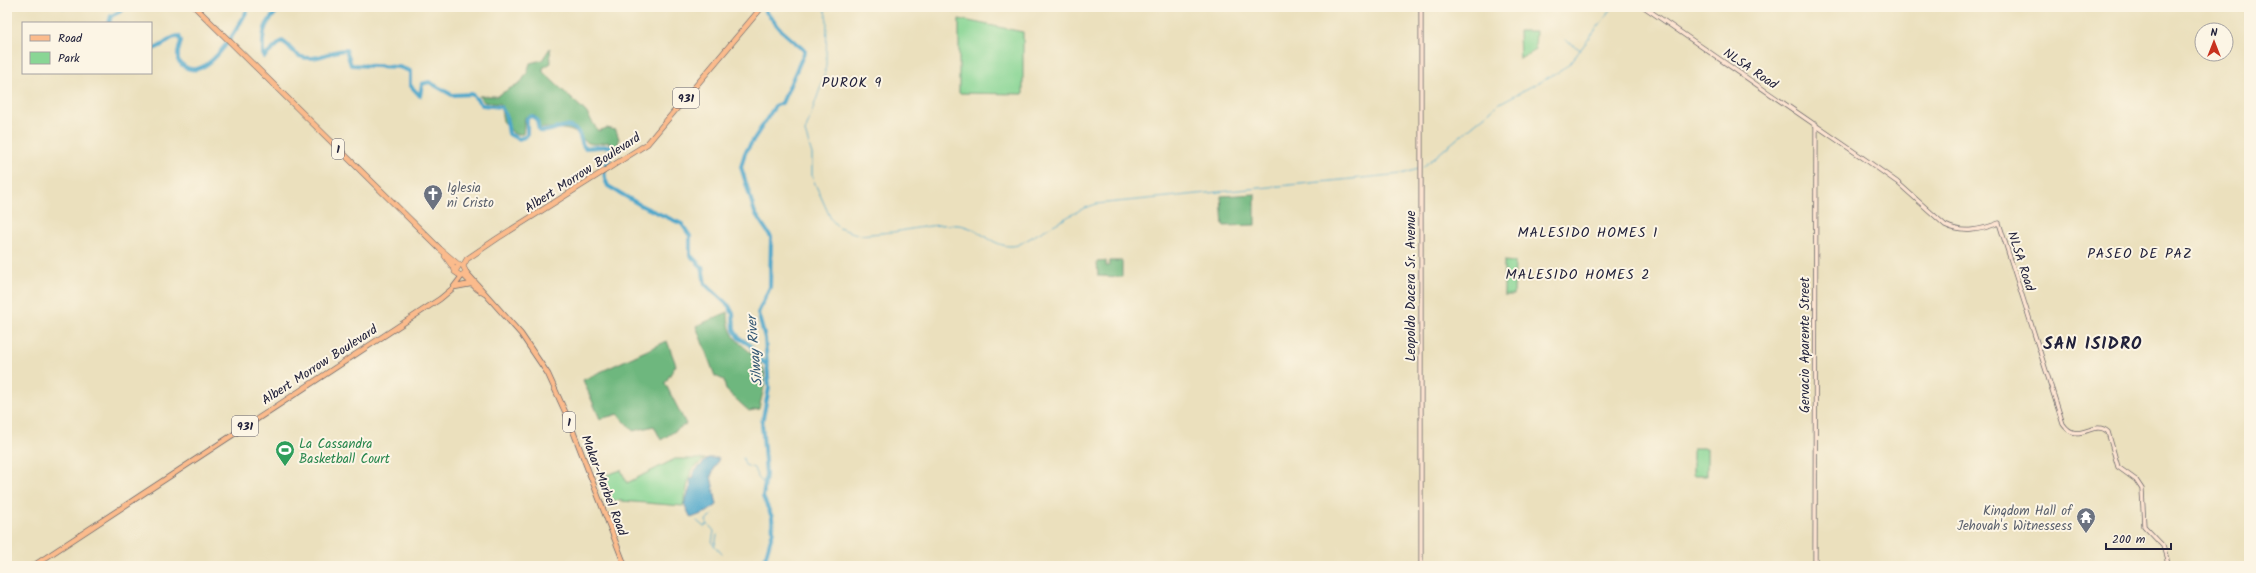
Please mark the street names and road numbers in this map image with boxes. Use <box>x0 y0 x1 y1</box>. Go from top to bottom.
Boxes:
street label: NLSA Road <box>1719 43 1782 96</box>
road number: 931 <box>673 88 699 108</box>
street label: Albert Morrow Boulevard <box>521 127 645 219</box>
road number: 1 <box>332 139 344 159</box>
street label: Leopoldo Dacera Sr. Avenue <box>1401 210 1422 362</box>
street label: NLSA Road <box>2001 229 2040 295</box>
street label: Gervacio Aparente Street <box>1795 276 1816 413</box>
street label: Albert Morrow Boulevard <box>258 319 382 411</box>
road number: 1 <box>563 412 575 432</box>
road number: 931 <box>232 416 258 436</box>
street label: Makar-Marbel Road <box>575 432 633 540</box>

